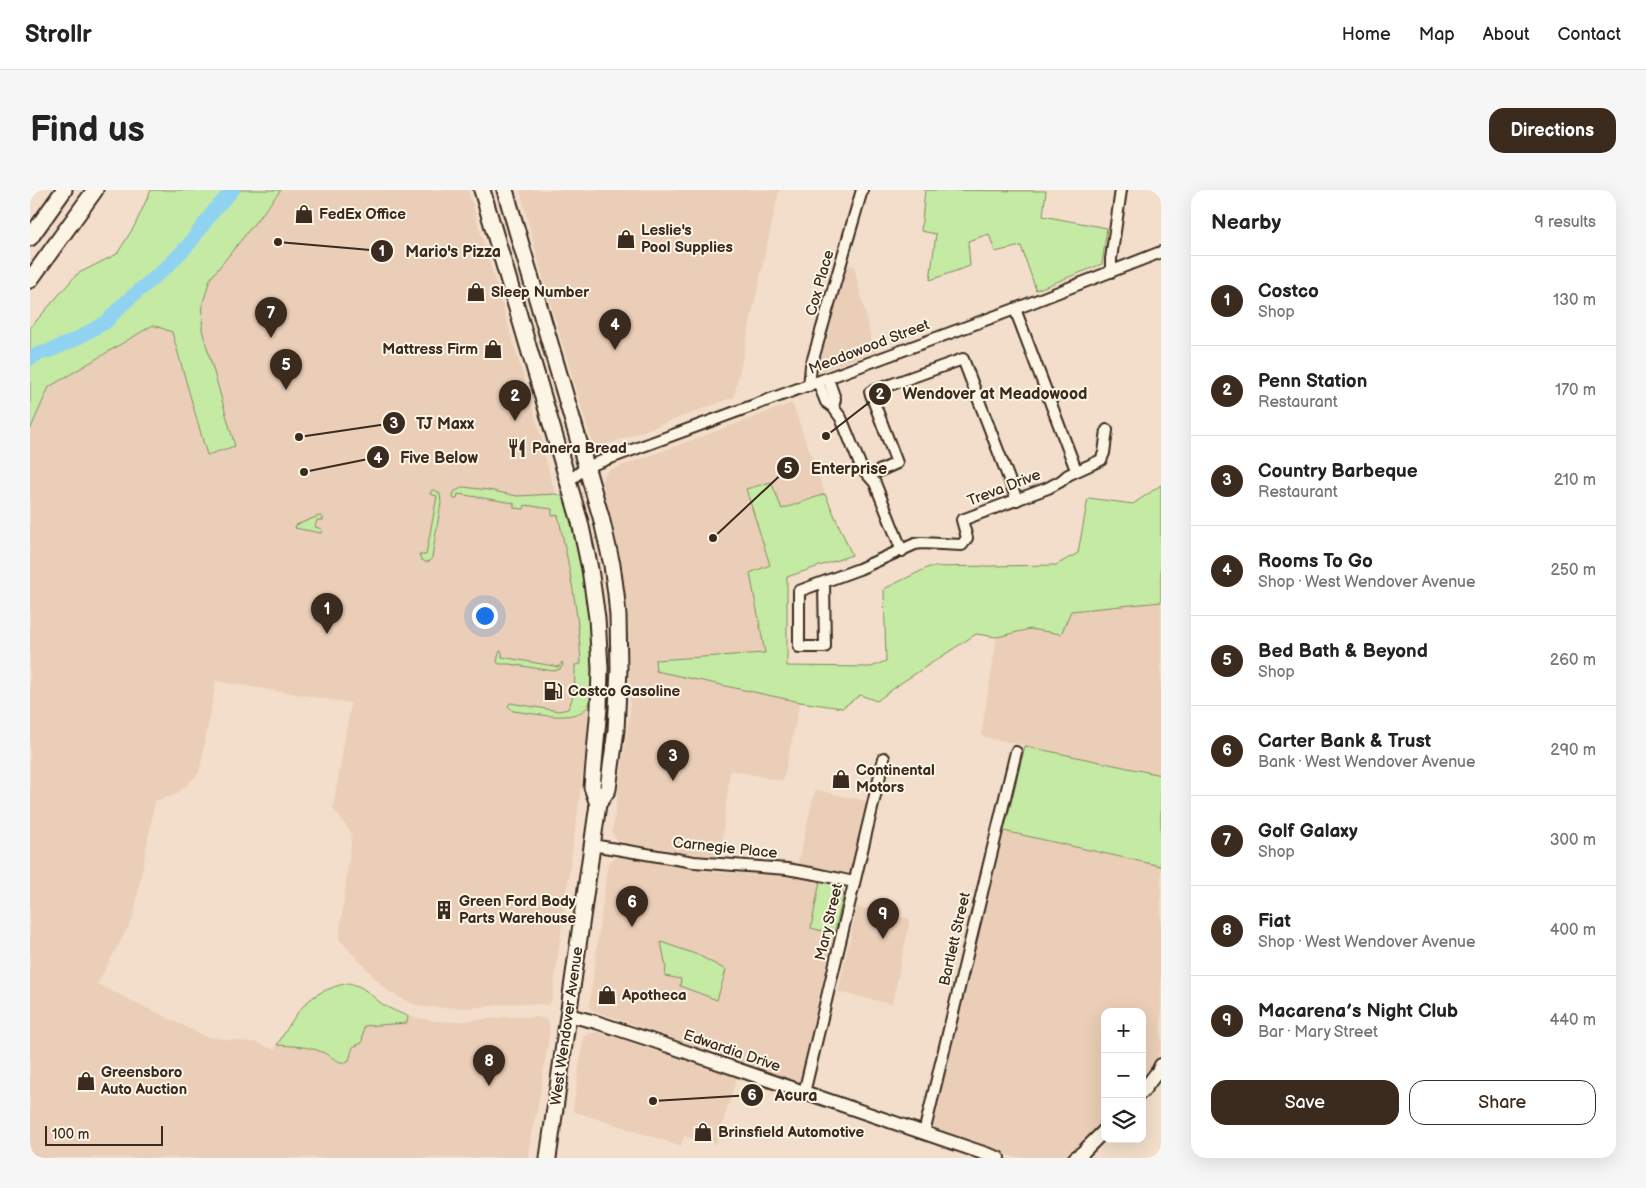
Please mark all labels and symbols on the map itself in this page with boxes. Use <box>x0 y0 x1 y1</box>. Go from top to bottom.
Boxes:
shop icon: FedEx Office <box>293 203 315 225</box>
place label: FedEx Office <box>319 205 406 224</box>
place label: Leslie's Pool Supplies <box>641 221 733 257</box>
shop icon: Leslie's Pool Supplies <box>615 228 637 250</box>
callout: Mario's Pizza <box>370 235 511 266</box>
text: 1 <box>379 242 385 261</box>
text: Mario's Pizza <box>405 243 501 262</box>
street label: Cox Place <box>802 248 839 318</box>
shop icon: Sleep Number <box>465 281 487 303</box>
place label: Sleep Number <box>491 283 590 302</box>
pin: 7 <box>255 297 287 338</box>
pin: 4 <box>599 309 631 350</box>
street label: Meadowood Street <box>806 315 932 379</box>
shop icon: Mattress Firm <box>482 338 504 360</box>
place label: Mattress Firm <box>382 340 478 359</box>
pin: 5 <box>270 349 302 390</box>
callout: Wendover at Meadowood <box>868 378 1097 409</box>
pin: 2 <box>499 380 531 421</box>
text: 2 <box>876 385 885 404</box>
text: Wendover at Meadowood <box>903 385 1087 404</box>
callout: TJ Maxx <box>381 408 484 439</box>
text: 3 <box>390 414 399 433</box>
text: TJ Maxx <box>416 415 474 434</box>
restaurant icon: Panera Bread <box>506 437 528 459</box>
place label: Panera Bread <box>532 439 627 458</box>
callout: Five Below <box>365 442 488 473</box>
text: 4 <box>374 449 383 468</box>
text: Five Below <box>400 449 479 468</box>
callout: Enterprise <box>776 452 897 483</box>
text: 5 <box>784 459 793 478</box>
text: Enterprise <box>811 460 887 479</box>
street label: Treva Drive <box>965 465 1043 511</box>
pin: 1 <box>311 593 343 634</box>
your location <box>472 603 498 629</box>
fuel station icon: Costco Gasoline <box>542 680 564 702</box>
place label: Costco Gasoline <box>568 682 681 701</box>
pin: 3 <box>657 740 689 781</box>
place label: Continental Motors <box>856 761 935 797</box>
shop icon: Continental Motors <box>830 768 852 790</box>
street label: Carnegie Place <box>672 833 778 863</box>
street label: Mary Street <box>811 881 847 962</box>
pin: 6 <box>616 886 648 927</box>
street label: Bartlett Street <box>935 890 975 988</box>
place label: Green Ford Body Parts Warehouse <box>459 892 576 928</box>
pin: 9 <box>867 898 899 939</box>
building icon: Green Ford Body Parts Warehouse <box>433 899 455 921</box>
street label: West Wendover Avenue <box>546 945 588 1107</box>
shop icon: Apotheca <box>596 984 618 1006</box>
place label: Apotheca <box>621 986 687 1005</box>
street label: Edwardia Drive <box>681 1026 783 1077</box>
pin: 8 <box>473 1045 505 1086</box>
place label: Greensboro Auto Auction <box>100 1063 187 1099</box>
shop icon: Greensboro Auto Auction <box>75 1070 97 1092</box>
callout: Acura <box>739 1080 827 1111</box>
text: 6 <box>747 1086 757 1105</box>
text: Acura <box>774 1087 817 1106</box>
shop icon: Brinsfield Automotive <box>692 1121 714 1143</box>
scale bar <box>45 1123 162 1146</box>
place label: Brinsfield Automotive <box>718 1123 864 1142</box>

